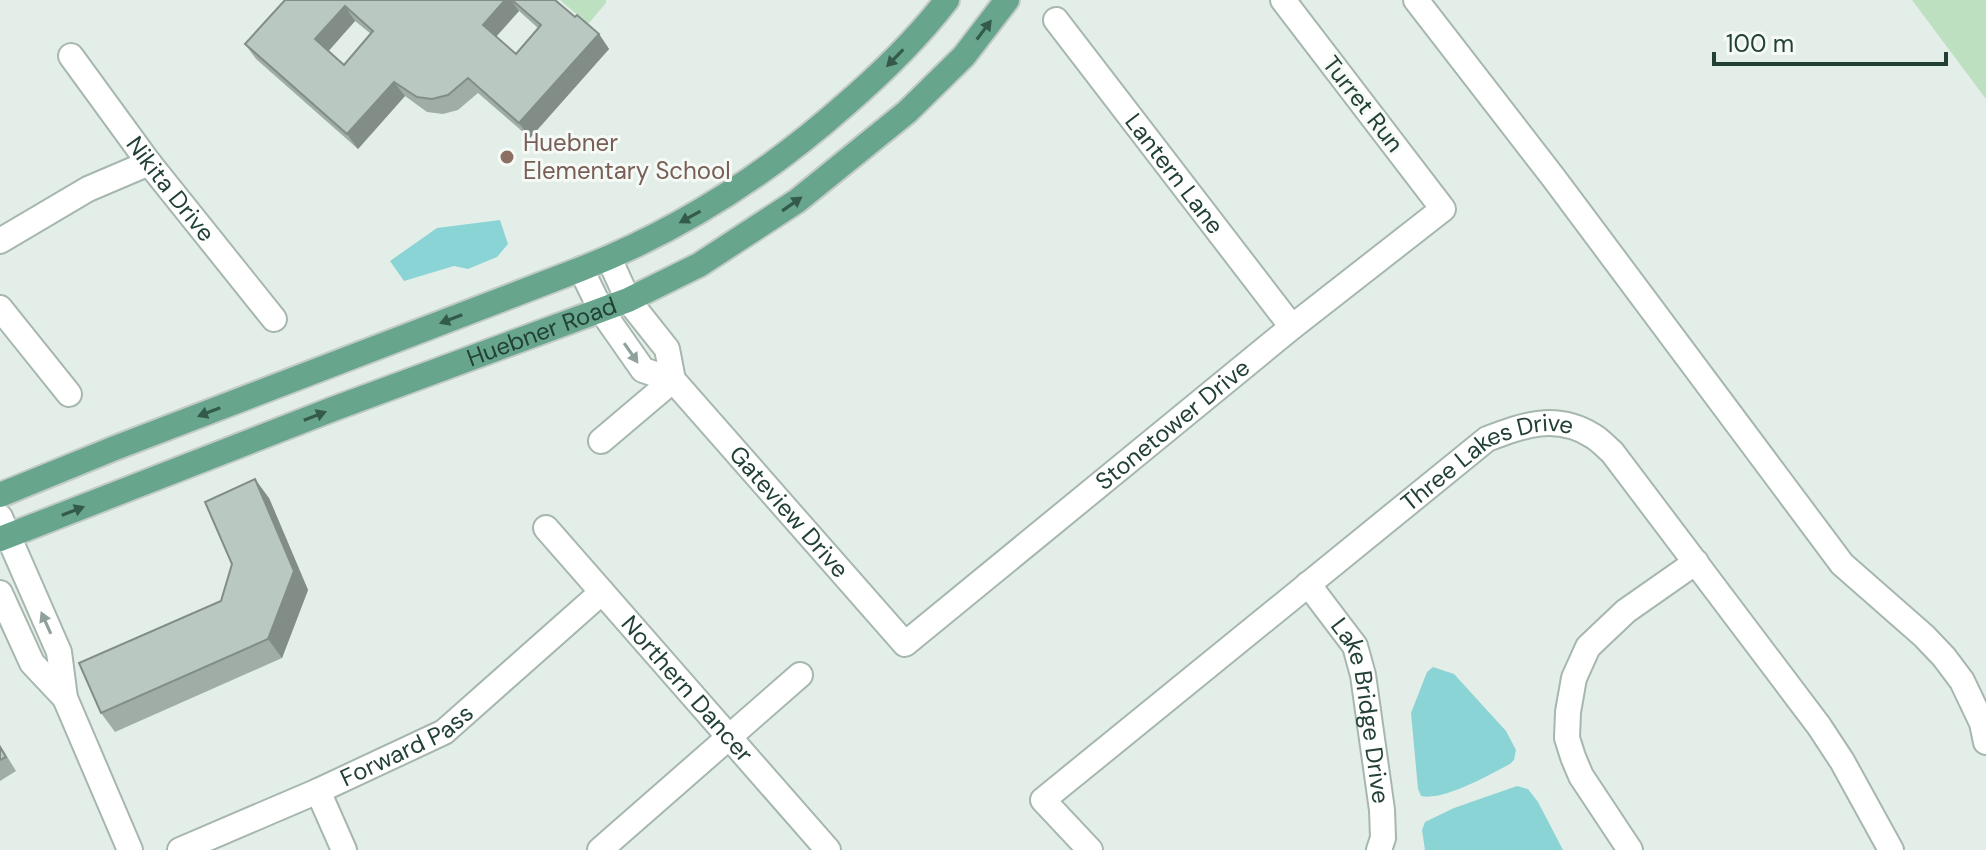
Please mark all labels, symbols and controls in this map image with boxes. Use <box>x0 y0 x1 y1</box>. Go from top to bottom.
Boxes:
scale bar <box>1714 16 1946 66</box>
one-way arrow <box>975 20 991 40</box>
text: 100 m <box>1726 28 1794 59</box>
one-way arrow <box>887 48 905 67</box>
street label: Turret Run <box>1316 49 1411 158</box>
street label: Lantern Lane <box>1118 107 1231 240</box>
place label: Huebner Elementary School <box>523 127 731 186</box>
street label: Nikita Drive <box>120 130 222 248</box>
marker: Huebner Elementary School <box>498 148 516 166</box>
one-way arrow <box>781 197 802 212</box>
one-way arrow <box>679 209 701 223</box>
street label: Huebner Road <box>462 290 621 373</box>
one-way arrow <box>439 313 463 326</box>
one-way arrow <box>623 343 638 364</box>
street label: Stonetower Drive <box>1089 352 1256 497</box>
one-way arrow <box>197 406 221 419</box>
street label: Three Lakes Drive <box>1394 407 1577 518</box>
one-way arrow <box>303 409 327 422</box>
street label: Gateview Drive <box>723 439 856 584</box>
one-way arrow <box>61 504 85 517</box>
street label: Northern Dancer <box>615 609 760 769</box>
one-way arrow <box>39 611 53 635</box>
street label: Lake Bridge Drive <box>1324 611 1397 805</box>
street label: Forward Pass <box>335 697 480 793</box>

